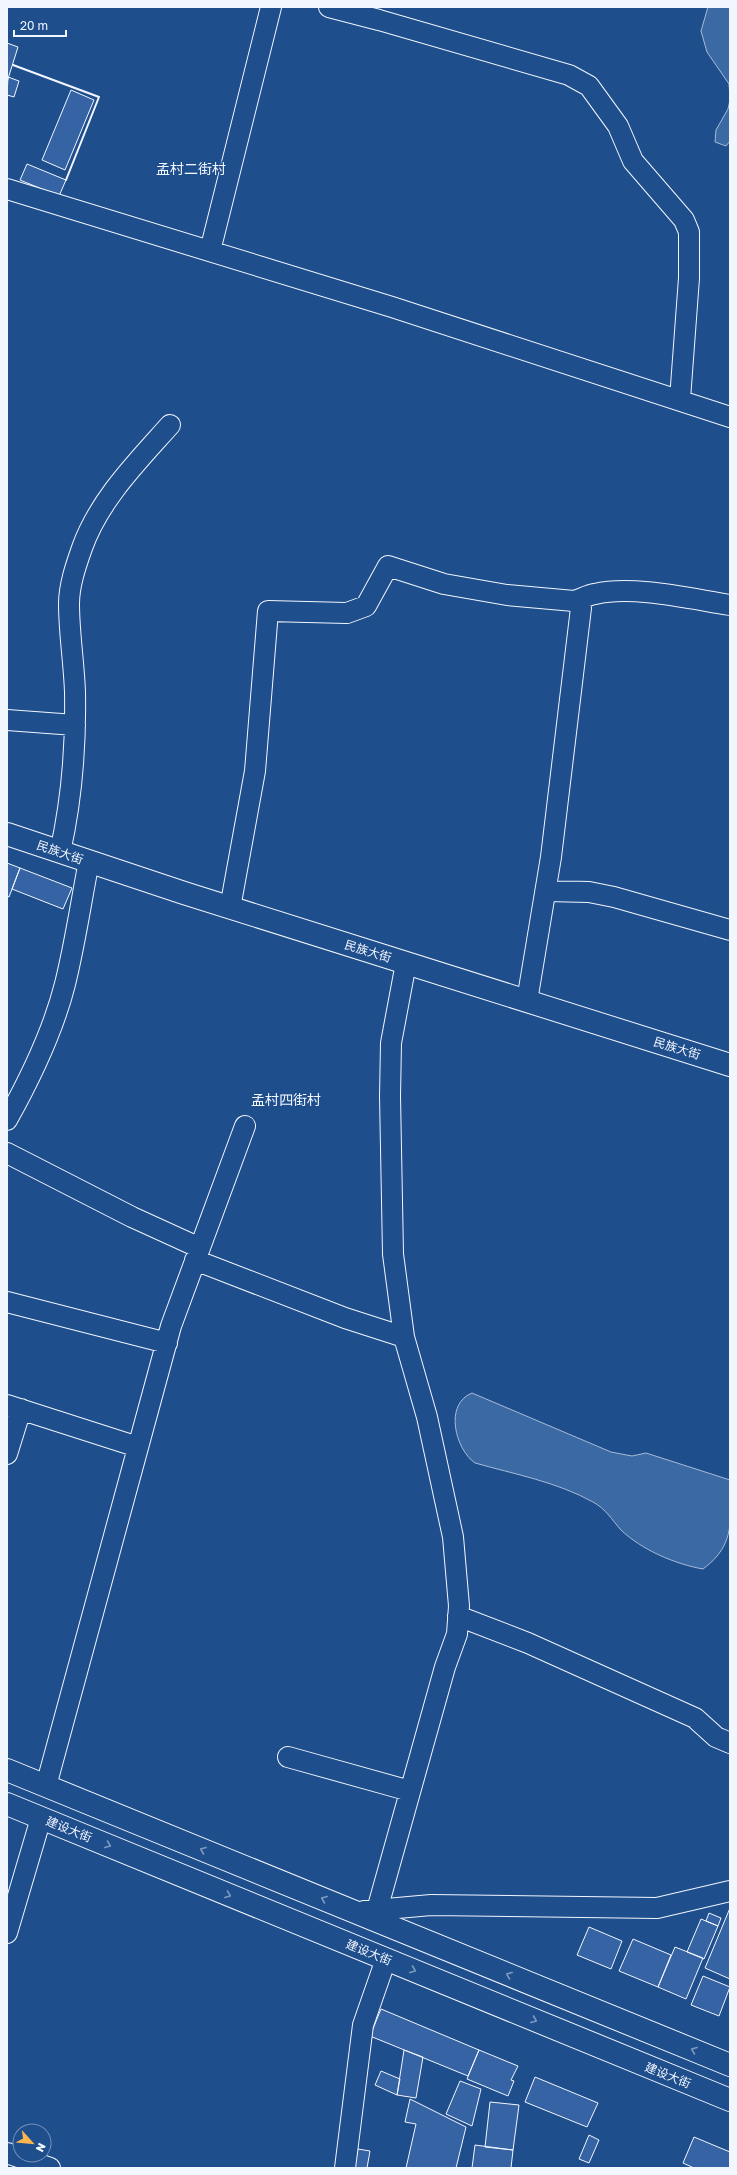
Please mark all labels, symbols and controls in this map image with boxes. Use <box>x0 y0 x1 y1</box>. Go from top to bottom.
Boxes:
scale bar <box>14 12 66 38</box>
text: 20 m <box>20 18 48 33</box>
district label: 孟村二街村 <box>156 160 226 177</box>
street label: 民族大街 <box>35 837 85 867</box>
street label: 民族大街 <box>343 937 393 965</box>
street label: 民族大街 <box>652 1034 702 1062</box>
district label: 孟村四街村 <box>251 1091 321 1108</box>
street label: 建设大街 <box>44 1813 94 1845</box>
one-way arrow <box>104 1841 111 1849</box>
one-way arrow <box>200 1847 208 1855</box>
one-way arrow <box>225 1890 232 1898</box>
one-way arrow <box>320 1896 328 1904</box>
street label: 建设大街 <box>344 1936 394 1968</box>
one-way arrow <box>410 1966 417 1974</box>
one-way arrow <box>505 1971 512 1979</box>
one-way arrow <box>530 2015 537 2023</box>
one-way arrow <box>690 2047 697 2055</box>
street label: 建设大街 <box>643 2059 693 2091</box>
north arrow <box>12 2123 52 2163</box>
text: N <box>34 2141 49 2154</box>

